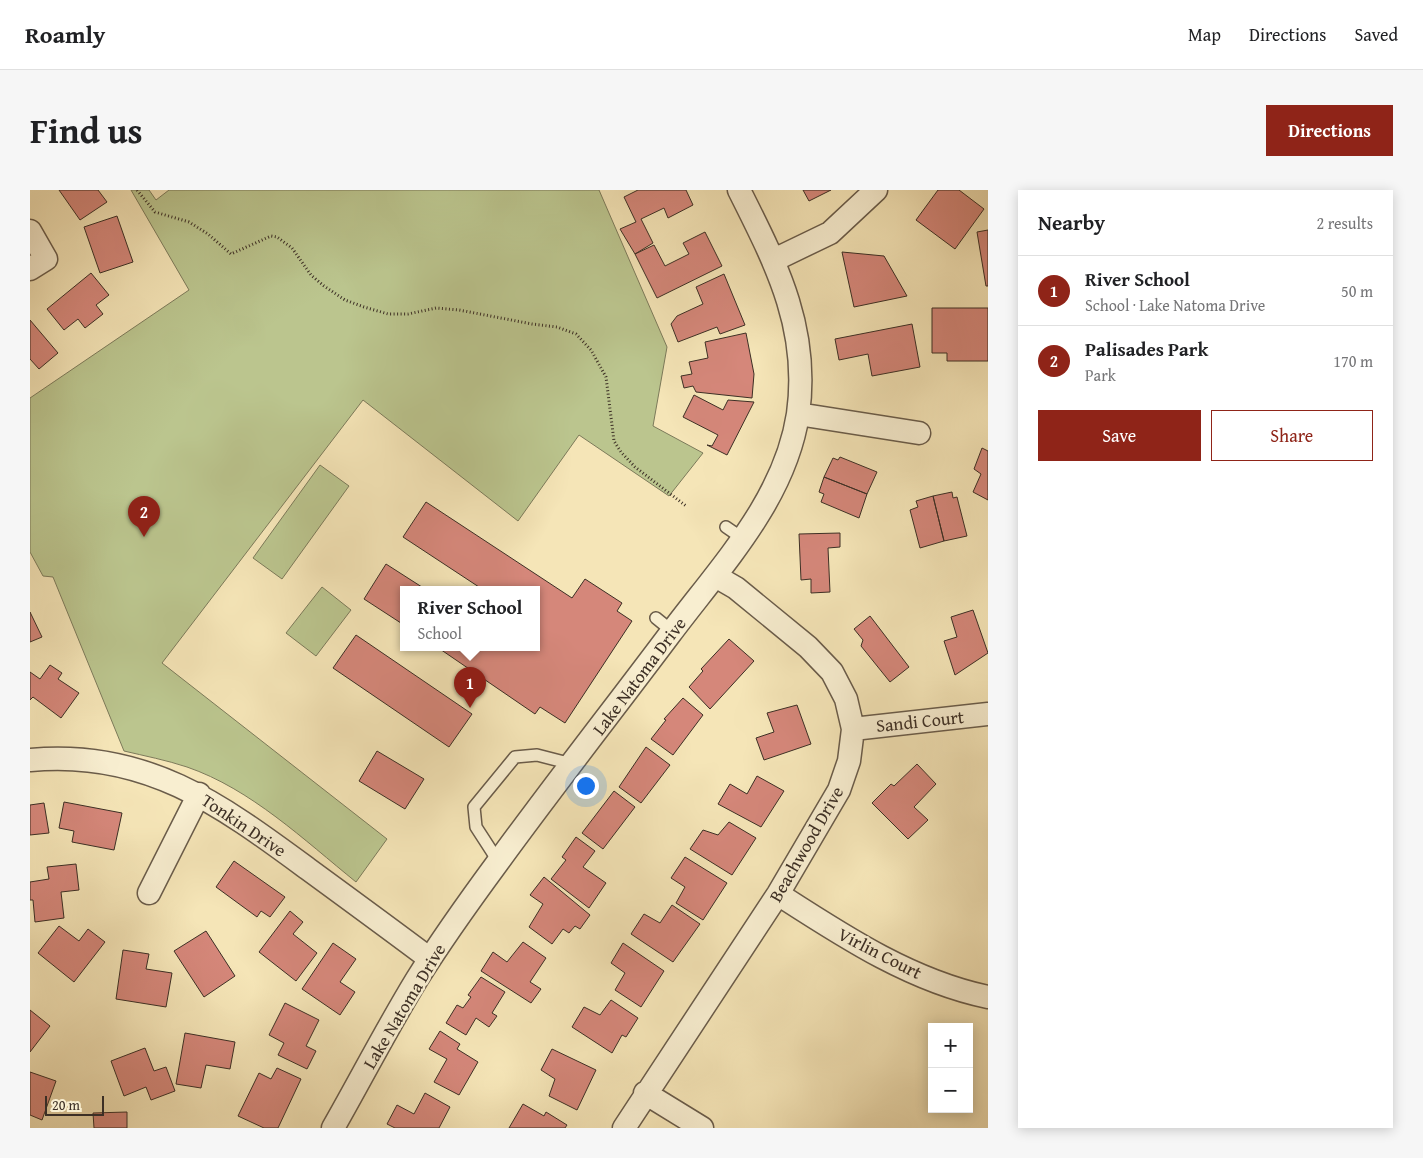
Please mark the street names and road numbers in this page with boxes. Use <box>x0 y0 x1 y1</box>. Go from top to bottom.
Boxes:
street label: Lake Natoma Drive <box>586 611 692 741</box>
street label: Sandi Court <box>875 703 966 739</box>
street label: Beachwood Drive <box>762 781 850 907</box>
street label: Tonkin Drive <box>196 787 292 863</box>
street label: Virlin Court <box>833 920 927 986</box>
street label: Lake Natoma Drive <box>356 938 452 1074</box>

